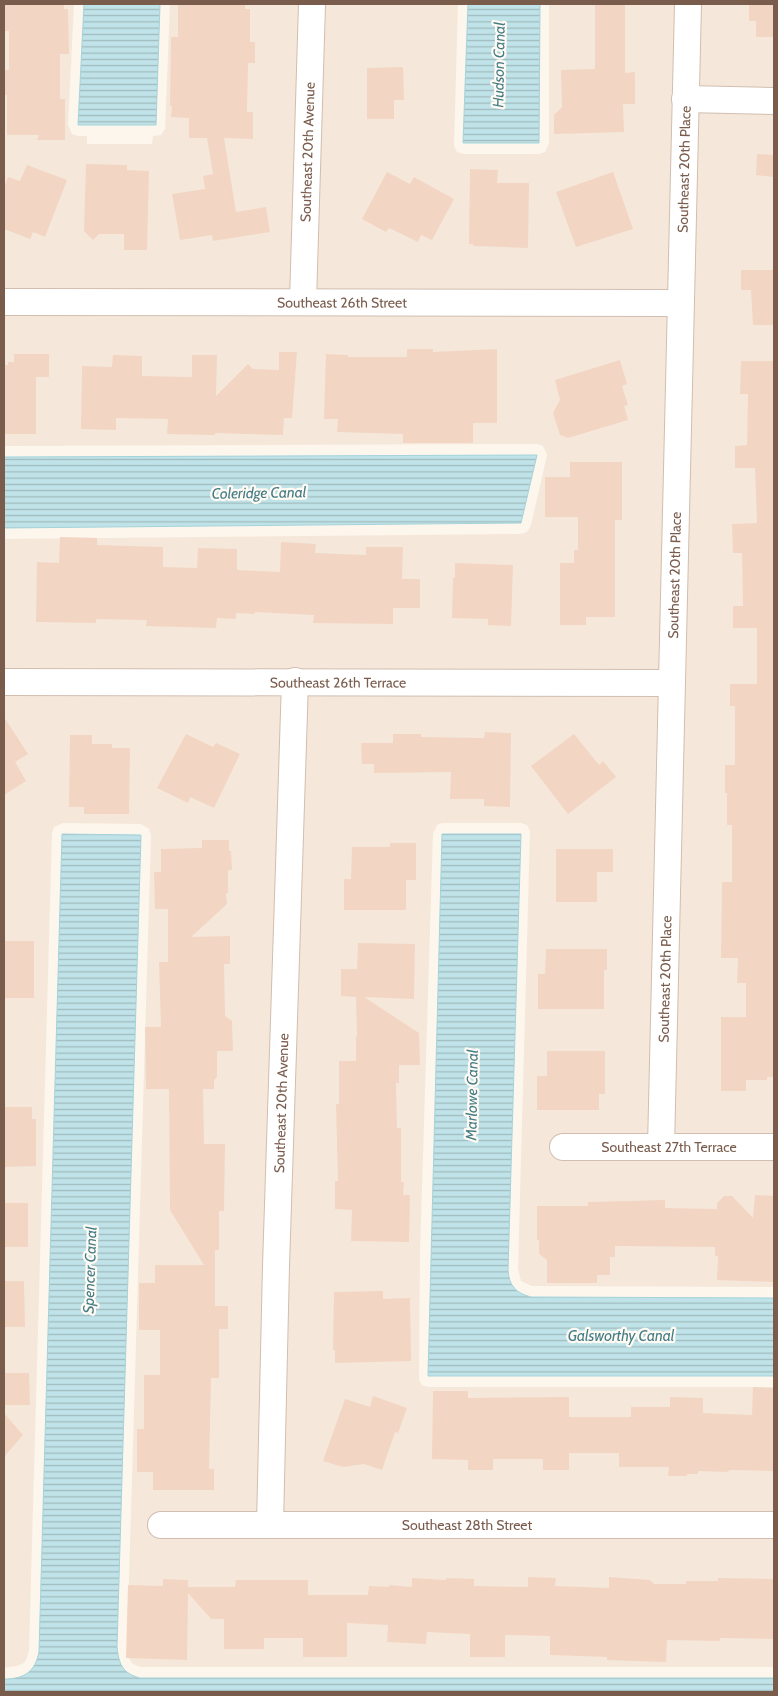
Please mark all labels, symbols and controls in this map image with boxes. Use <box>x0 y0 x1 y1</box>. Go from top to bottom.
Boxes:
water label: Hudson Canal <box>489 22 509 108</box>
street label: Southeast 20th Avenue <box>296 82 319 222</box>
street label: Southeast 20th Place <box>674 105 695 233</box>
street label: Southeast 26th Street <box>277 293 407 312</box>
water label: Coleridge Canal <box>212 483 307 503</box>
street label: Southeast 20th Place <box>664 511 685 639</box>
street label: Southeast 26th Terrace <box>270 673 406 692</box>
street label: Southeast 20th Place <box>654 915 675 1043</box>
street label: Southeast 20th Avenue <box>270 1033 293 1173</box>
water label: Marlowe Canal <box>462 1049 482 1141</box>
street label: Southeast 27th Terrace <box>601 1138 737 1156</box>
water label: Spencer Canal <box>79 1226 101 1314</box>
water label: Galsworthy Canal <box>568 1327 675 1345</box>
street label: Southeast 28th Street <box>402 1516 532 1534</box>

